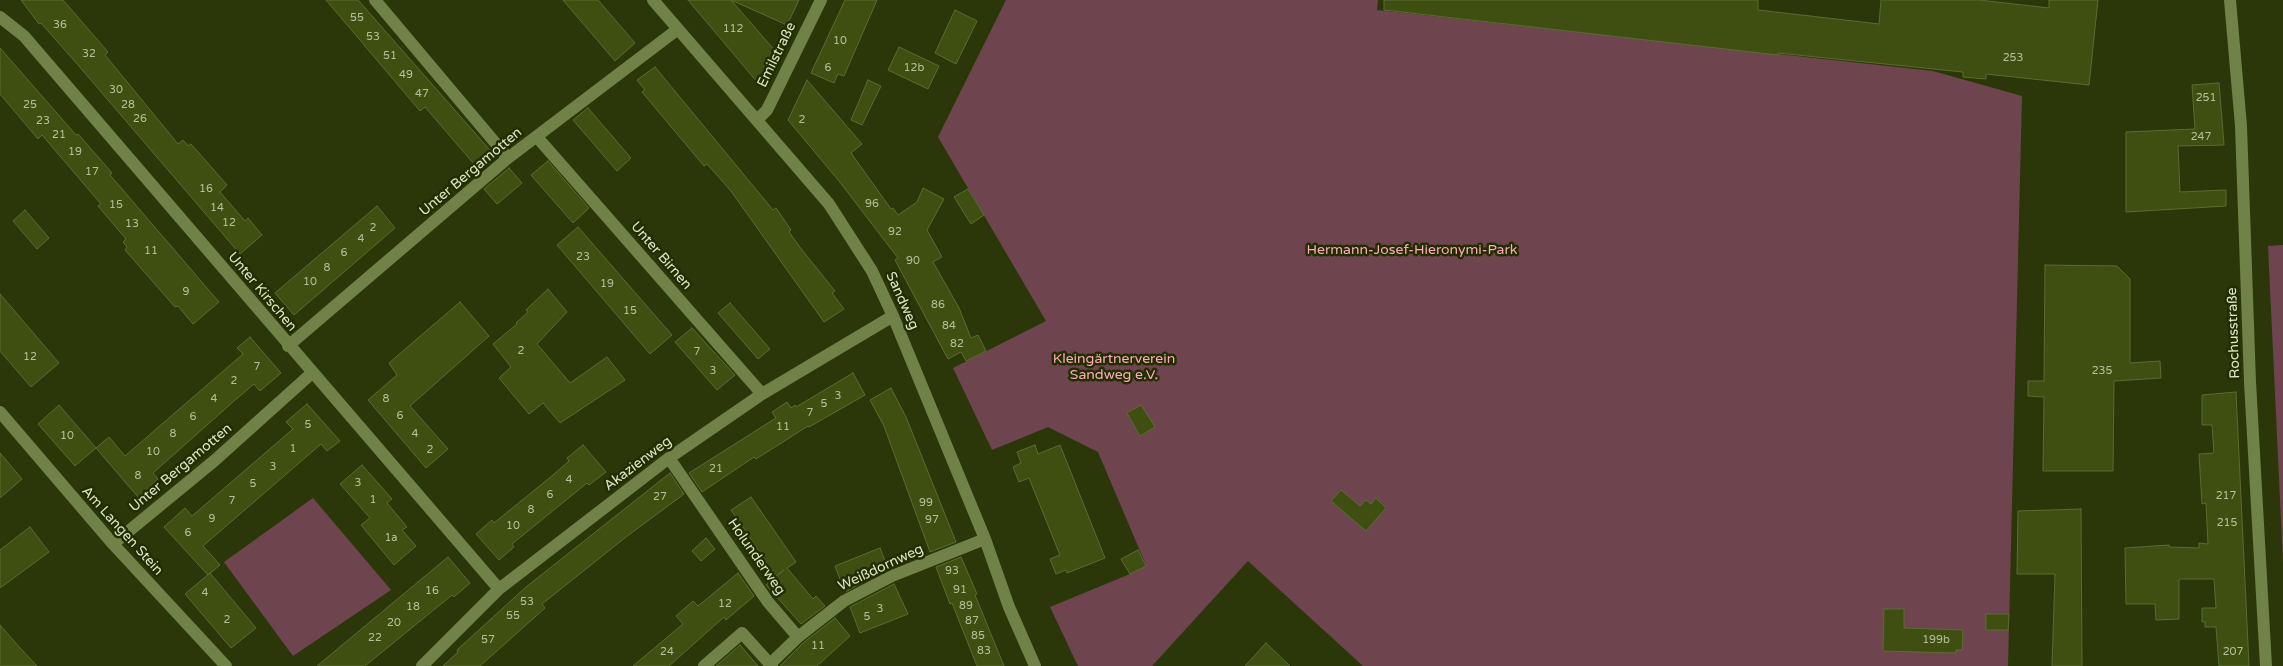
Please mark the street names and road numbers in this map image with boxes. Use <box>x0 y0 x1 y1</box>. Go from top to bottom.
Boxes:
street label: Emilstraße <box>754 20 800 90</box>
street label: Unter Bergamotten <box>416 124 526 220</box>
street label: Unter Birnen <box>627 219 695 293</box>
street label: Unter Kirschen <box>224 249 300 335</box>
street label: Sandweg <box>882 269 922 333</box>
street label: Rochusstraße <box>2224 287 2244 379</box>
street label: Unter Bergamotten <box>126 420 236 516</box>
street label: Akazienweg <box>601 433 675 495</box>
street label: Am Langen Stein <box>78 483 166 579</box>
street label: Holunderweg <box>724 516 788 598</box>
street label: Weißdornweg <box>836 541 926 595</box>

